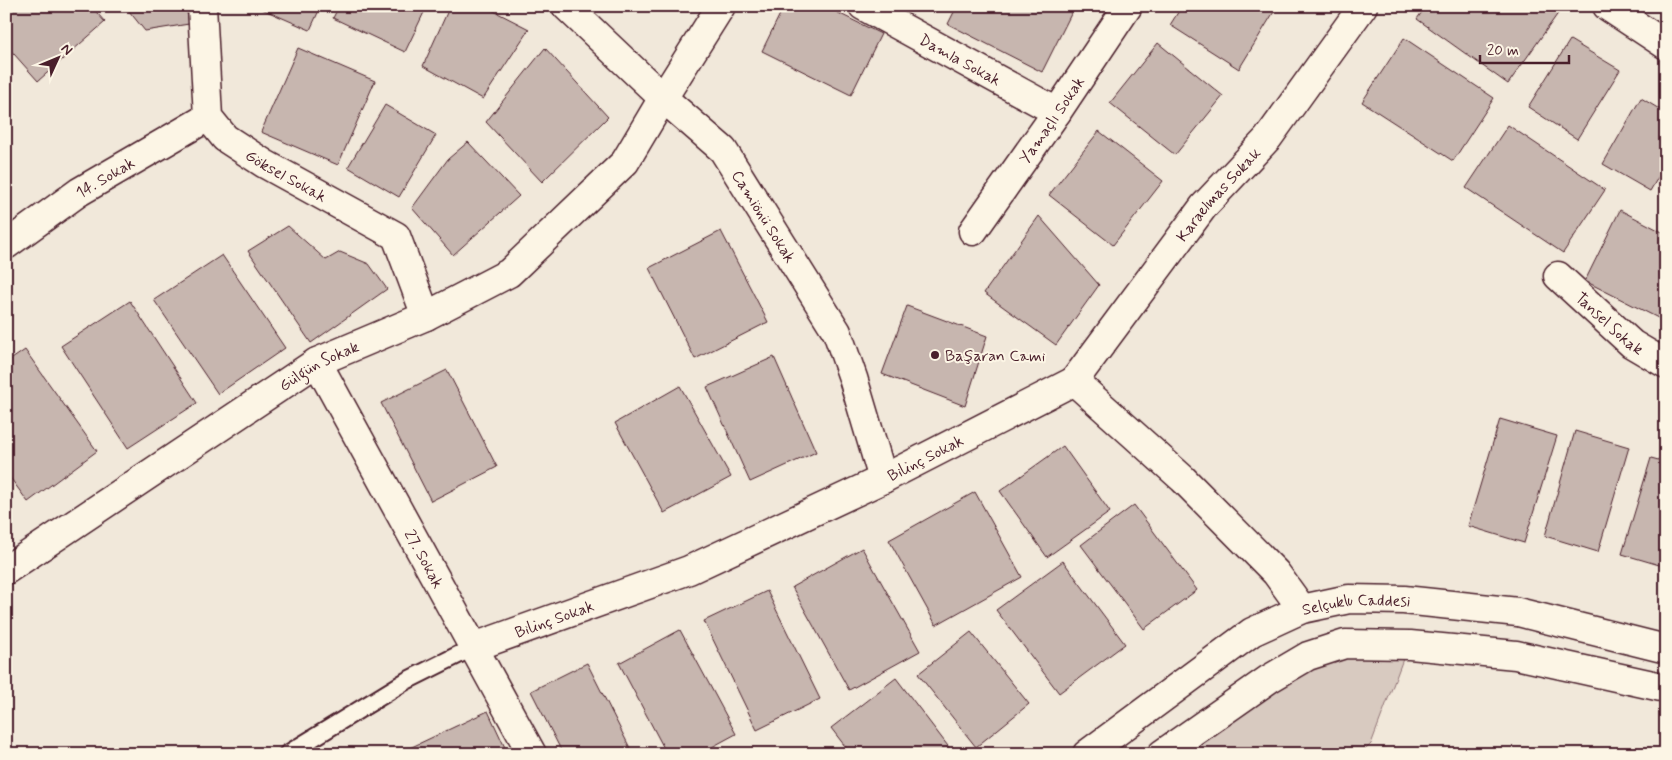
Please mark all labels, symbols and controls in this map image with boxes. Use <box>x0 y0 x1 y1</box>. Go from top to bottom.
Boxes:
street label: Damla Sokak <box>915 30 1004 91</box>
north arrow <box>32 32 82 82</box>
scale bar <box>1480 32 1568 64</box>
text: N <box>57 40 76 59</box>
text: 20 m <box>1487 41 1519 61</box>
street label: Yamaçlı Sokak <box>1015 73 1090 168</box>
street label: Karaelmas Sokak <box>1172 143 1266 246</box>
street label: Göksel Sokak <box>241 145 330 208</box>
street label: 14. Sokak <box>72 153 139 204</box>
street label: Camiönü Sokak <box>726 167 800 267</box>
street label: Tansel Sokak <box>1570 288 1647 360</box>
street label: Gülgün Sokak <box>275 337 362 397</box>
place label: Başaran Cami <box>945 346 1046 367</box>
marker: Başaran Cami <box>929 349 941 361</box>
street label: Bilinç Sokak <box>884 431 967 487</box>
street label: 27. Sokak <box>399 526 448 592</box>
street label: Selçuklu Caddesi <box>1300 590 1411 621</box>
street label: Bilinç Sokak <box>512 596 597 644</box>

